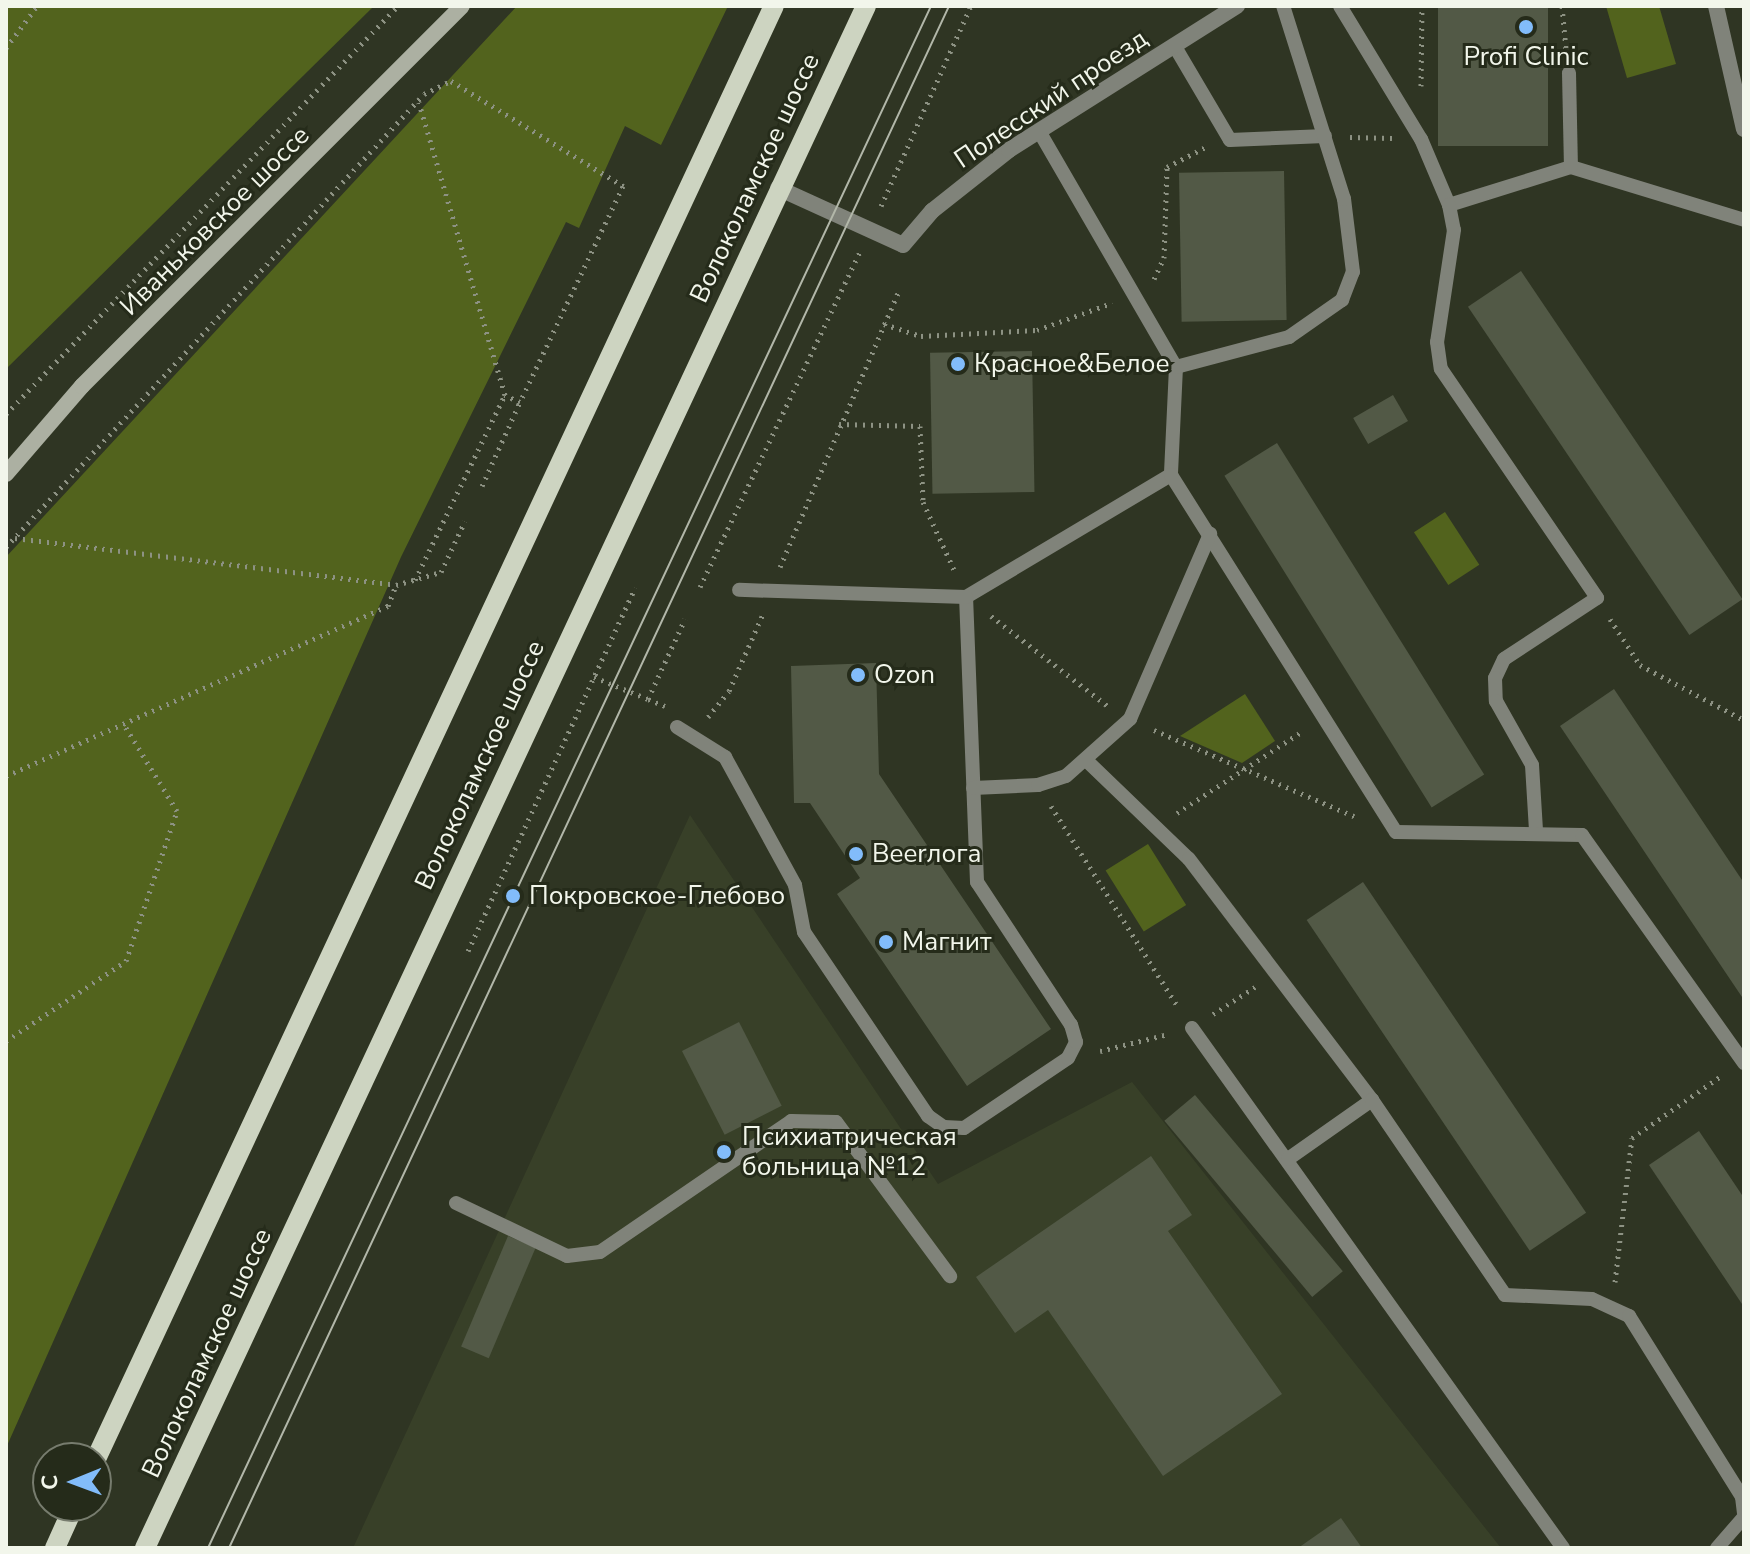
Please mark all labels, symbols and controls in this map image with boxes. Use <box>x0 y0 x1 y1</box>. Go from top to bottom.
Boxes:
marker: Profi Clinic <box>1515 16 1537 38</box>
street label: Полесский проезд <box>948 23 1154 175</box>
place label: Profi Clinic <box>1464 41 1588 73</box>
street label: Волоколамское шоссе <box>683 48 827 308</box>
street label: Иваньковское шоссе <box>114 120 316 322</box>
place label: Красное&Белое <box>974 348 1169 380</box>
marker: Красное&Белое <box>949 355 967 373</box>
street label: Волоколамское шоссе <box>408 635 552 895</box>
place label: Ozon <box>874 659 935 691</box>
marker: Ozon <box>849 666 867 684</box>
place label: Beerлога <box>872 838 982 870</box>
marker: Beerлога <box>847 845 865 863</box>
place label: Покровское-Глебово <box>529 880 785 912</box>
marker: Покровское-Глебово <box>504 887 522 905</box>
place label: Магнит <box>902 926 992 958</box>
marker: Магнит <box>877 933 895 951</box>
place label: Психиатрическая больница №12 <box>742 1121 957 1182</box>
marker: Психиатрическая больница №12 <box>713 1141 735 1163</box>
street label: Волоколамское шоссе <box>135 1223 279 1483</box>
north arrow <box>32 1442 112 1522</box>
text: С <box>35 1475 65 1490</box>

